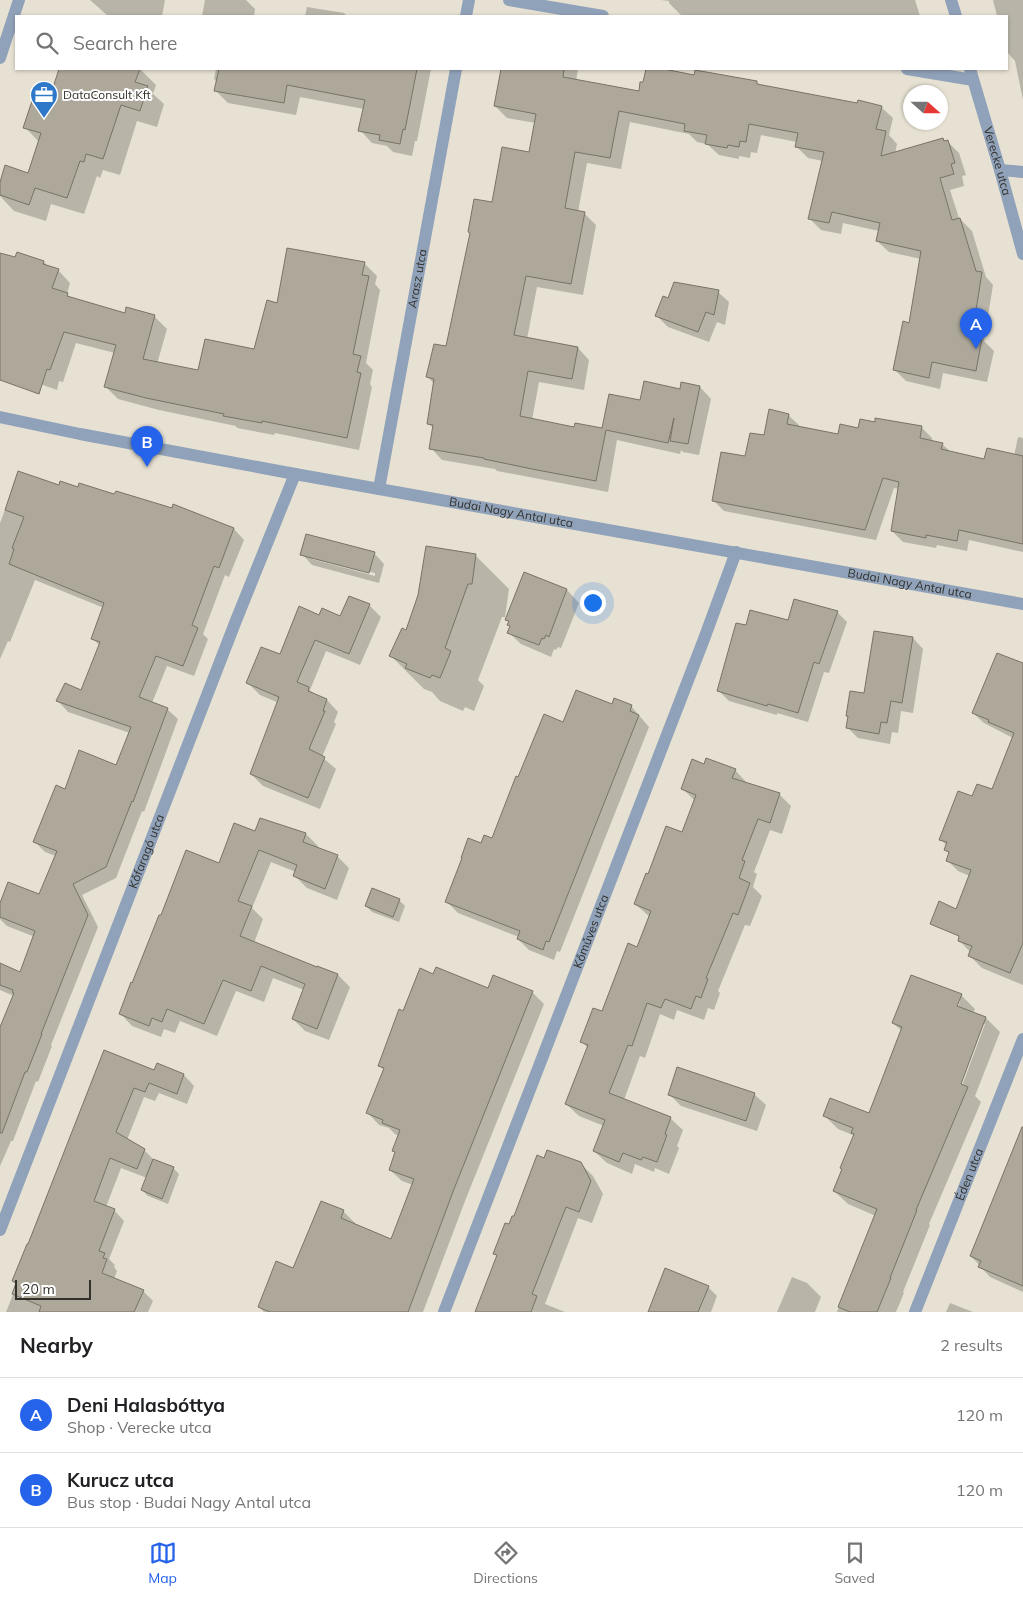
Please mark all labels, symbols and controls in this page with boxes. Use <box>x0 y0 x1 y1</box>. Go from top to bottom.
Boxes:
search box <box>15 15 1008 70</box>
icon: search <box>33 29 61 57</box>
text: Search here <box>73 31 177 55</box>
office icon: DataConsult Kft <box>29 80 59 119</box>
north arrow <box>903 85 948 130</box>
place label: DataConsult Kft <box>63 87 151 102</box>
street label: Verecke utca <box>981 125 1015 197</box>
street label: Arasz utca <box>404 248 430 309</box>
pin: A <box>960 308 992 349</box>
pin: B <box>131 426 163 467</box>
street label: Budai Nagy Antal utca <box>448 494 574 531</box>
street label: Budai Nagy Antal utca <box>847 565 973 602</box>
your location <box>580 590 606 616</box>
street label: Kőfaragó utca <box>125 812 167 890</box>
street label: Kőműves utca <box>570 892 612 970</box>
street label: Éden utca <box>952 1146 986 1203</box>
scale bar <box>15 1277 91 1300</box>
text: 20 m <box>22 1280 55 1298</box>
text: Nearby <box>20 1332 93 1358</box>
text: 2 results <box>940 1335 1003 1355</box>
text: Deni Halasbóttya <box>67 1393 225 1417</box>
text: A <box>30 1405 42 1425</box>
text: 120 m <box>956 1405 1003 1425</box>
text: Shop · Verecke utca <box>67 1417 212 1437</box>
text: Kurucz utca <box>67 1468 174 1492</box>
text: B <box>30 1480 42 1500</box>
text: 120 m <box>956 1480 1003 1500</box>
text: Bus stop · Budai Nagy Antal utca <box>67 1492 311 1512</box>
tab: Map <box>148 1539 177 1587</box>
tab: Directions <box>473 1539 538 1587</box>
tab: Saved <box>834 1539 875 1587</box>

